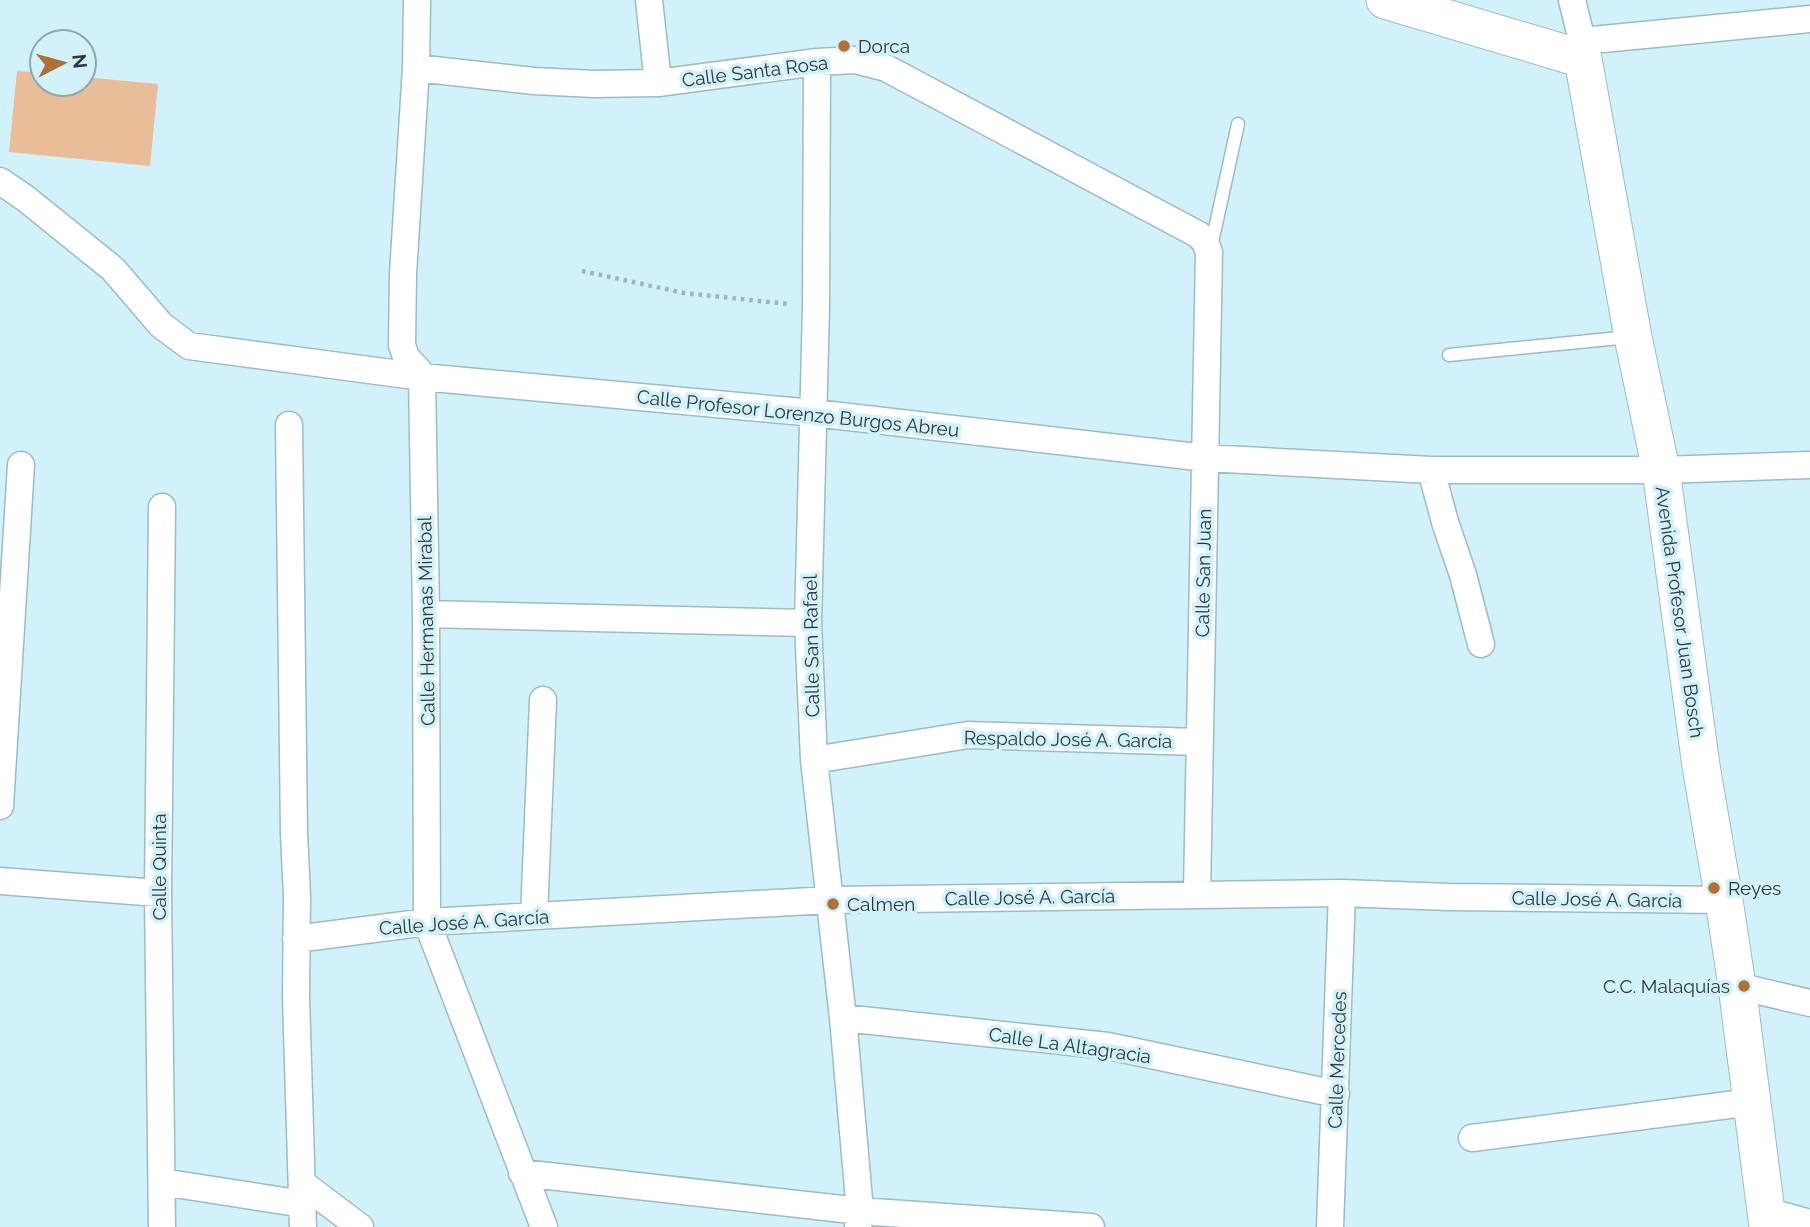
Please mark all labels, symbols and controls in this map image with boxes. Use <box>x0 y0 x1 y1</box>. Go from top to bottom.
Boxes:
north arrow <box>28 28 98 98</box>
place label: Dorca <box>858 35 910 57</box>
marker: Dorca <box>836 38 852 54</box>
street label: Calle Santa Rosa <box>681 51 829 91</box>
text: N <box>68 53 92 70</box>
street label: Calle Profesor Lorenzo Burgos Abreu <box>636 385 960 441</box>
street label: Avenida Profesor Juan Bosch <box>1651 485 1709 739</box>
street label: Calle San Juan <box>1191 508 1215 638</box>
street label: Calle Hermanas Mirabal <box>413 515 439 726</box>
street label: Calle San Rafael <box>799 574 823 718</box>
street label: Respaldo José A. García <box>964 726 1172 752</box>
street label: Calle Quinta <box>148 813 170 921</box>
place label: Reyes <box>1728 877 1781 899</box>
marker: Reyes <box>1706 880 1722 896</box>
street label: Calle José A. García <box>945 885 1115 909</box>
street label: Calle José A. García <box>1512 887 1682 911</box>
place label: Calmen <box>847 893 915 915</box>
marker: Calmen <box>825 896 841 912</box>
street label: Calle José A. García <box>378 905 550 939</box>
place label: C.C. Malaquías <box>1603 975 1730 997</box>
marker: C.C. Malaquías <box>1736 978 1752 994</box>
street label: Calle Mercedes <box>1324 991 1350 1129</box>
street label: Calle La Altagracia <box>987 1023 1153 1067</box>

